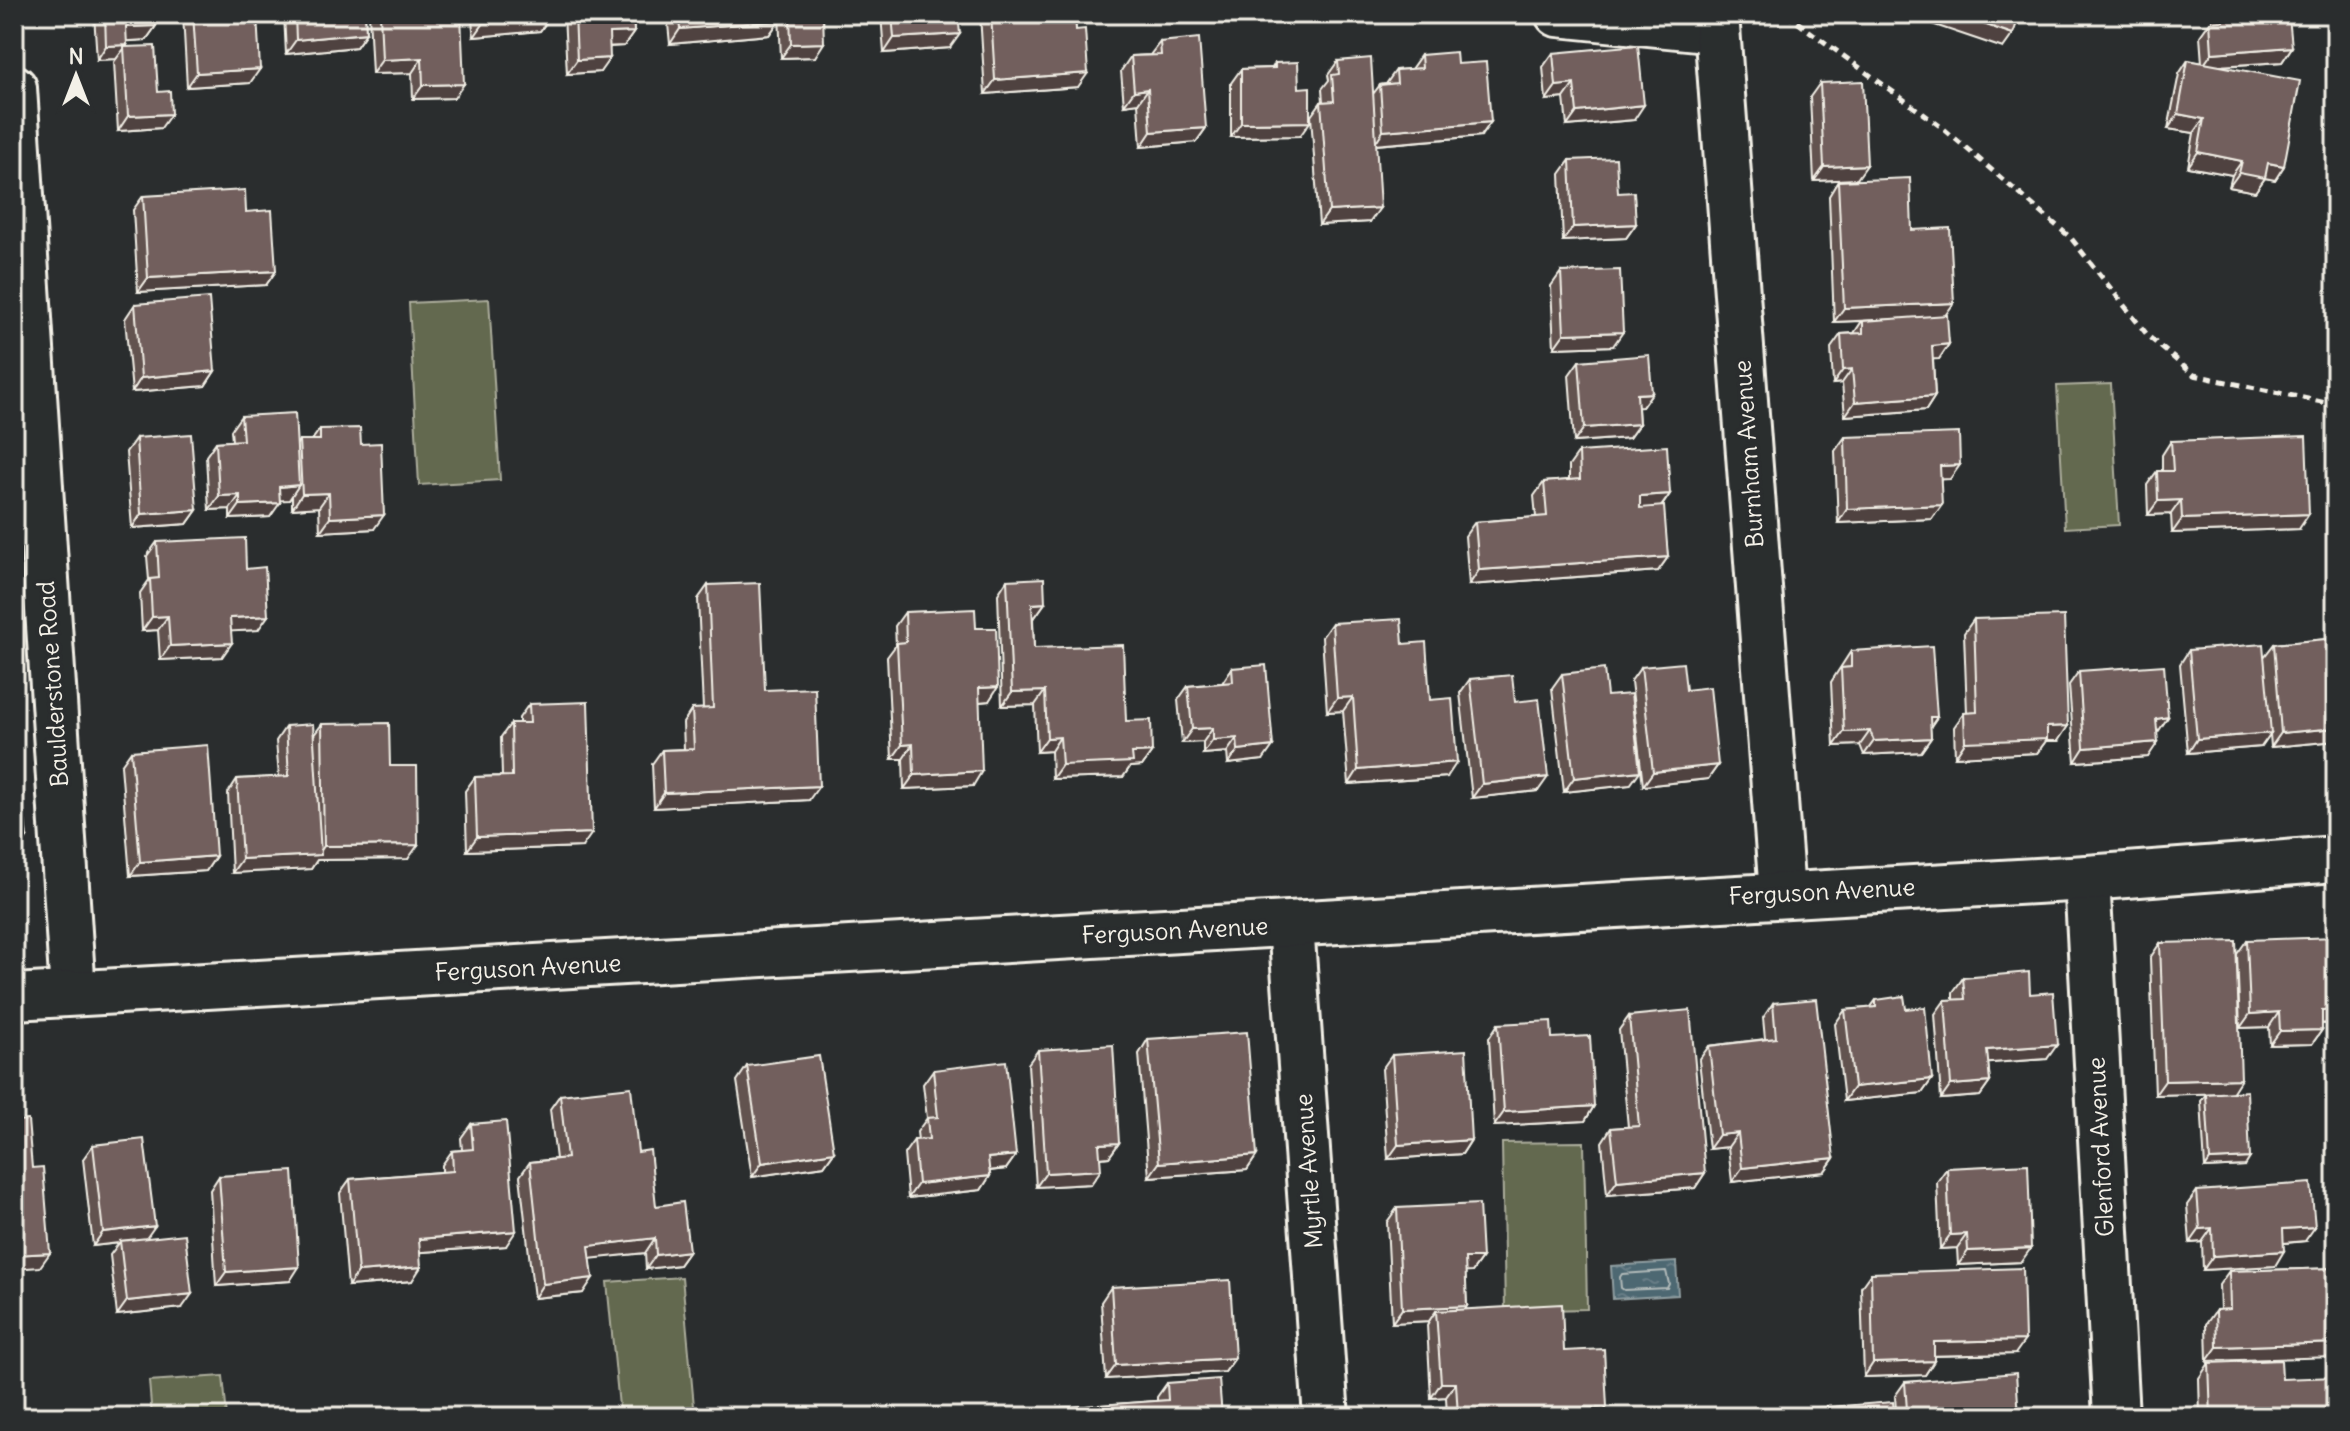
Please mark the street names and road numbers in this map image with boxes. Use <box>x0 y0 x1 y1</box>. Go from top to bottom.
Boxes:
street label: Burnham Avenue <box>1726 359 1770 549</box>
street label: Baulderstone Road <box>30 580 74 788</box>
street label: Ferguson Avenue <box>1728 871 1916 911</box>
street label: Ferguson Avenue <box>1081 910 1269 950</box>
street label: Ferguson Avenue <box>434 947 622 987</box>
street label: Glenford Avenue <box>2080 1056 2120 1238</box>
street label: Myrtle Avenue <box>1288 1093 1328 1250</box>

